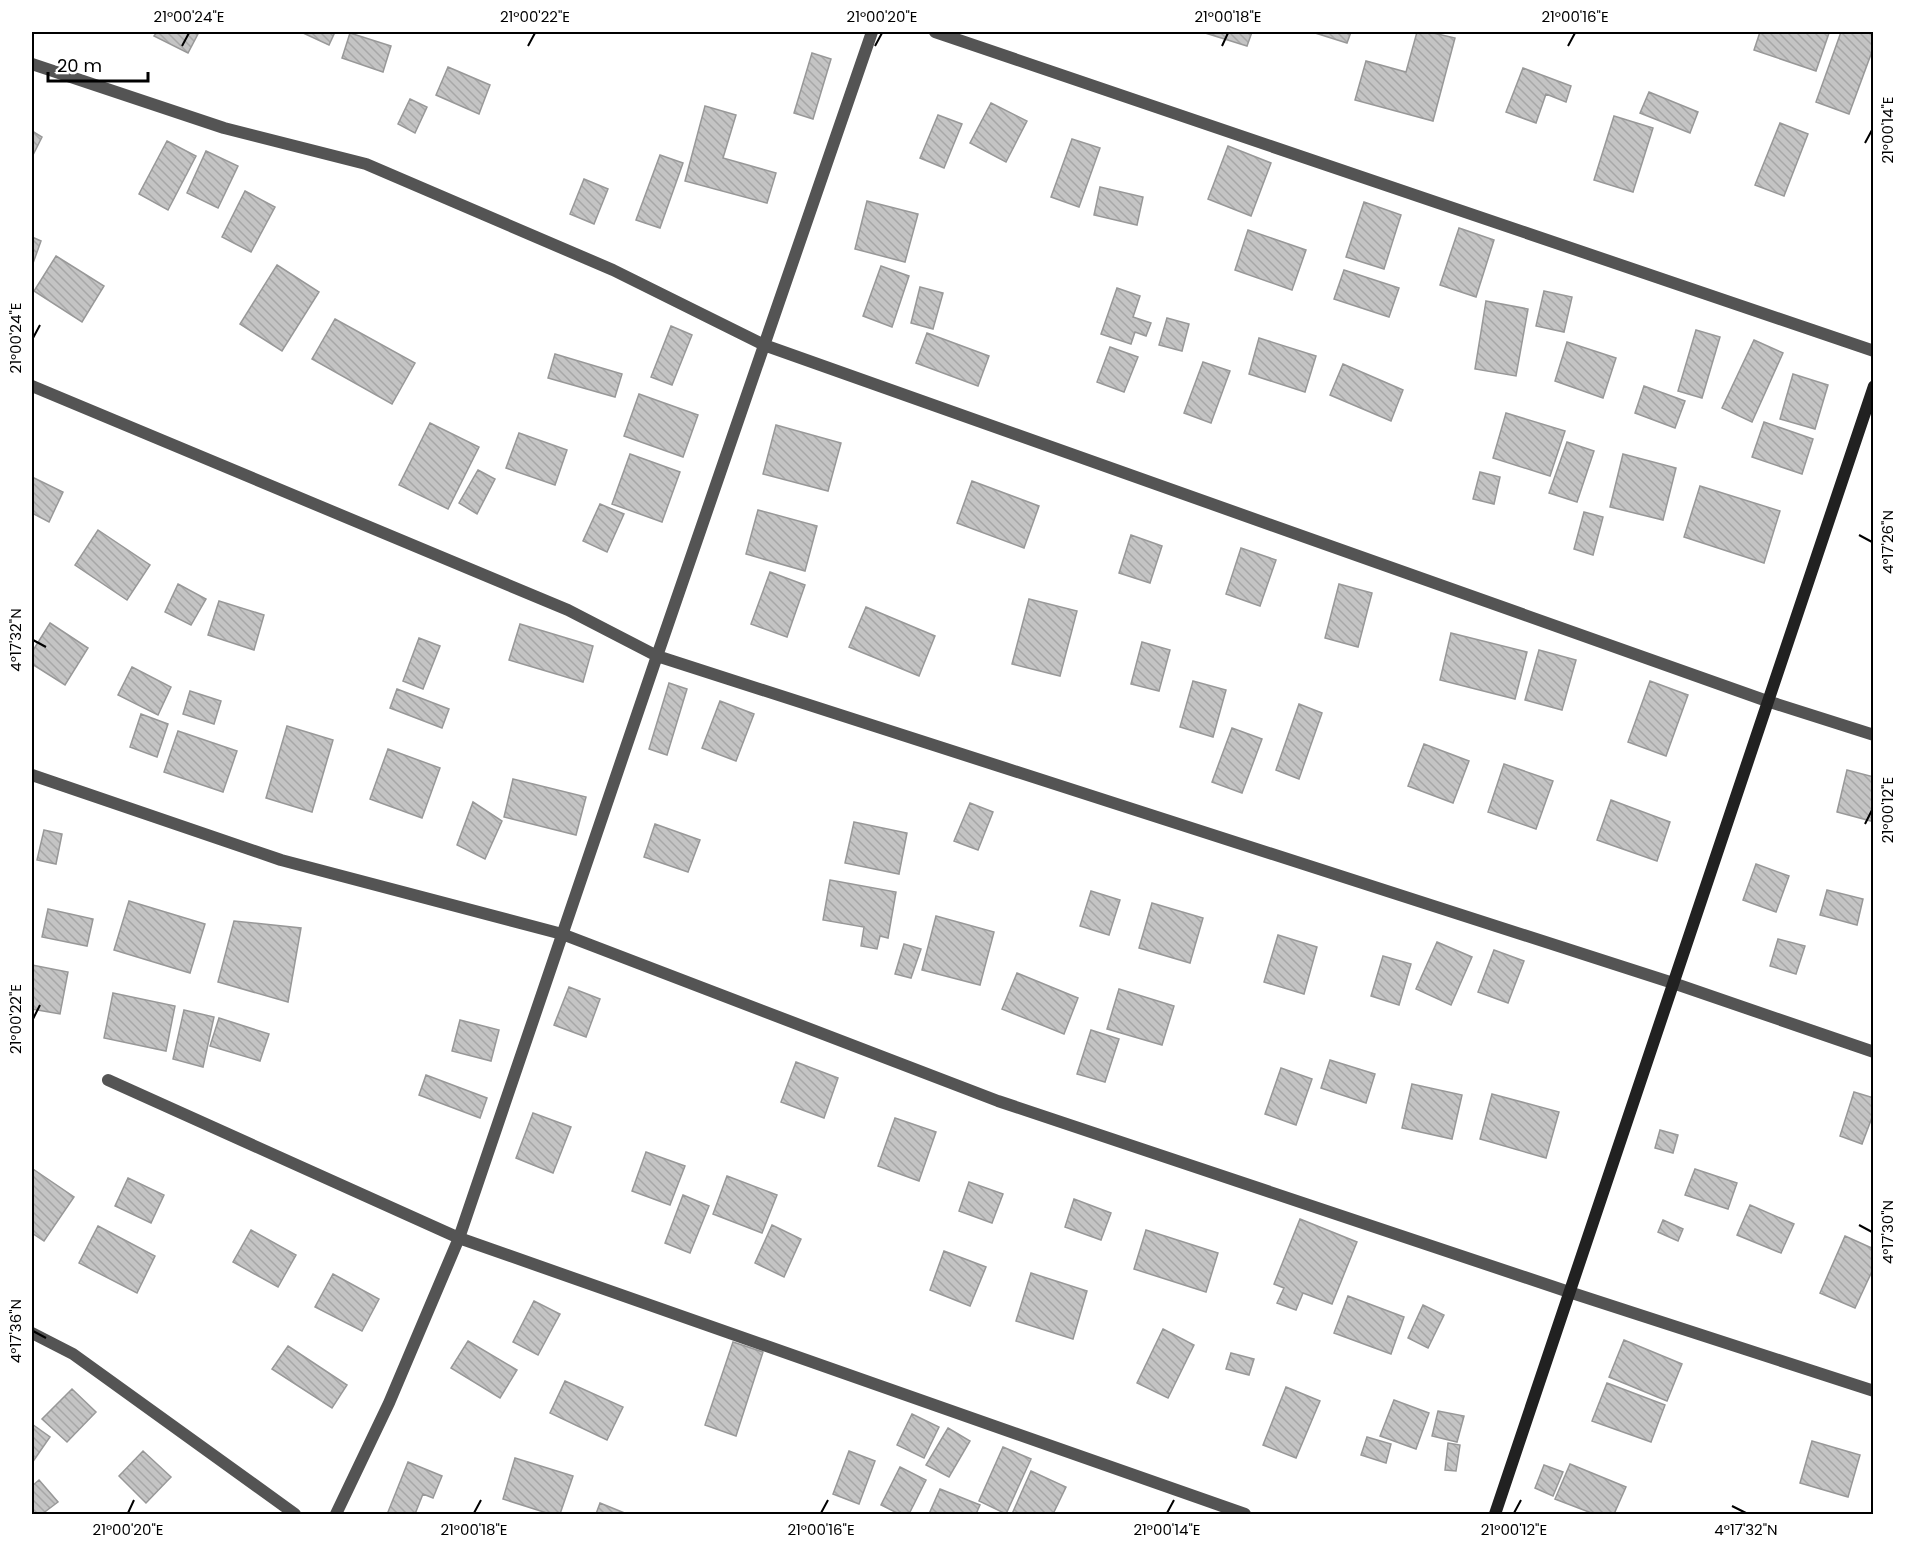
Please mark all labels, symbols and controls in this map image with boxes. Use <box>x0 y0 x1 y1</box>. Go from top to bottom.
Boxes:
text: 21°00'24"E <box>154 6 224 27</box>
text: 21°00'22"E <box>500 6 570 27</box>
text: 21°00'20"E <box>847 6 917 27</box>
text: 21°00'18"E <box>1194 6 1262 27</box>
text: 21°00'16"E <box>1541 6 1609 27</box>
scale bar <box>48 45 148 83</box>
text: 20 m <box>57 53 102 78</box>
text: 21°00'14"E <box>1877 96 1898 164</box>
text: 21°00'24"E <box>5 303 26 373</box>
text: 4°17'26"N <box>1877 510 1898 574</box>
text: 4°17'32"N <box>5 608 26 672</box>
text: 21°00'12"E <box>1877 777 1898 843</box>
text: 21°00'22"E <box>5 984 26 1054</box>
text: 4°17'30"N <box>1877 1200 1898 1264</box>
text: 4°17'36"N <box>5 1299 26 1363</box>
text: 21°00'20"E <box>93 1519 163 1540</box>
text: 21°00'18"E <box>440 1519 508 1540</box>
text: 21°00'16"E <box>787 1519 855 1540</box>
text: 21°00'14"E <box>1133 1519 1201 1540</box>
text: 21°00'12"E <box>1481 1519 1547 1540</box>
text: 4°17'32"N <box>1714 1519 1778 1540</box>

